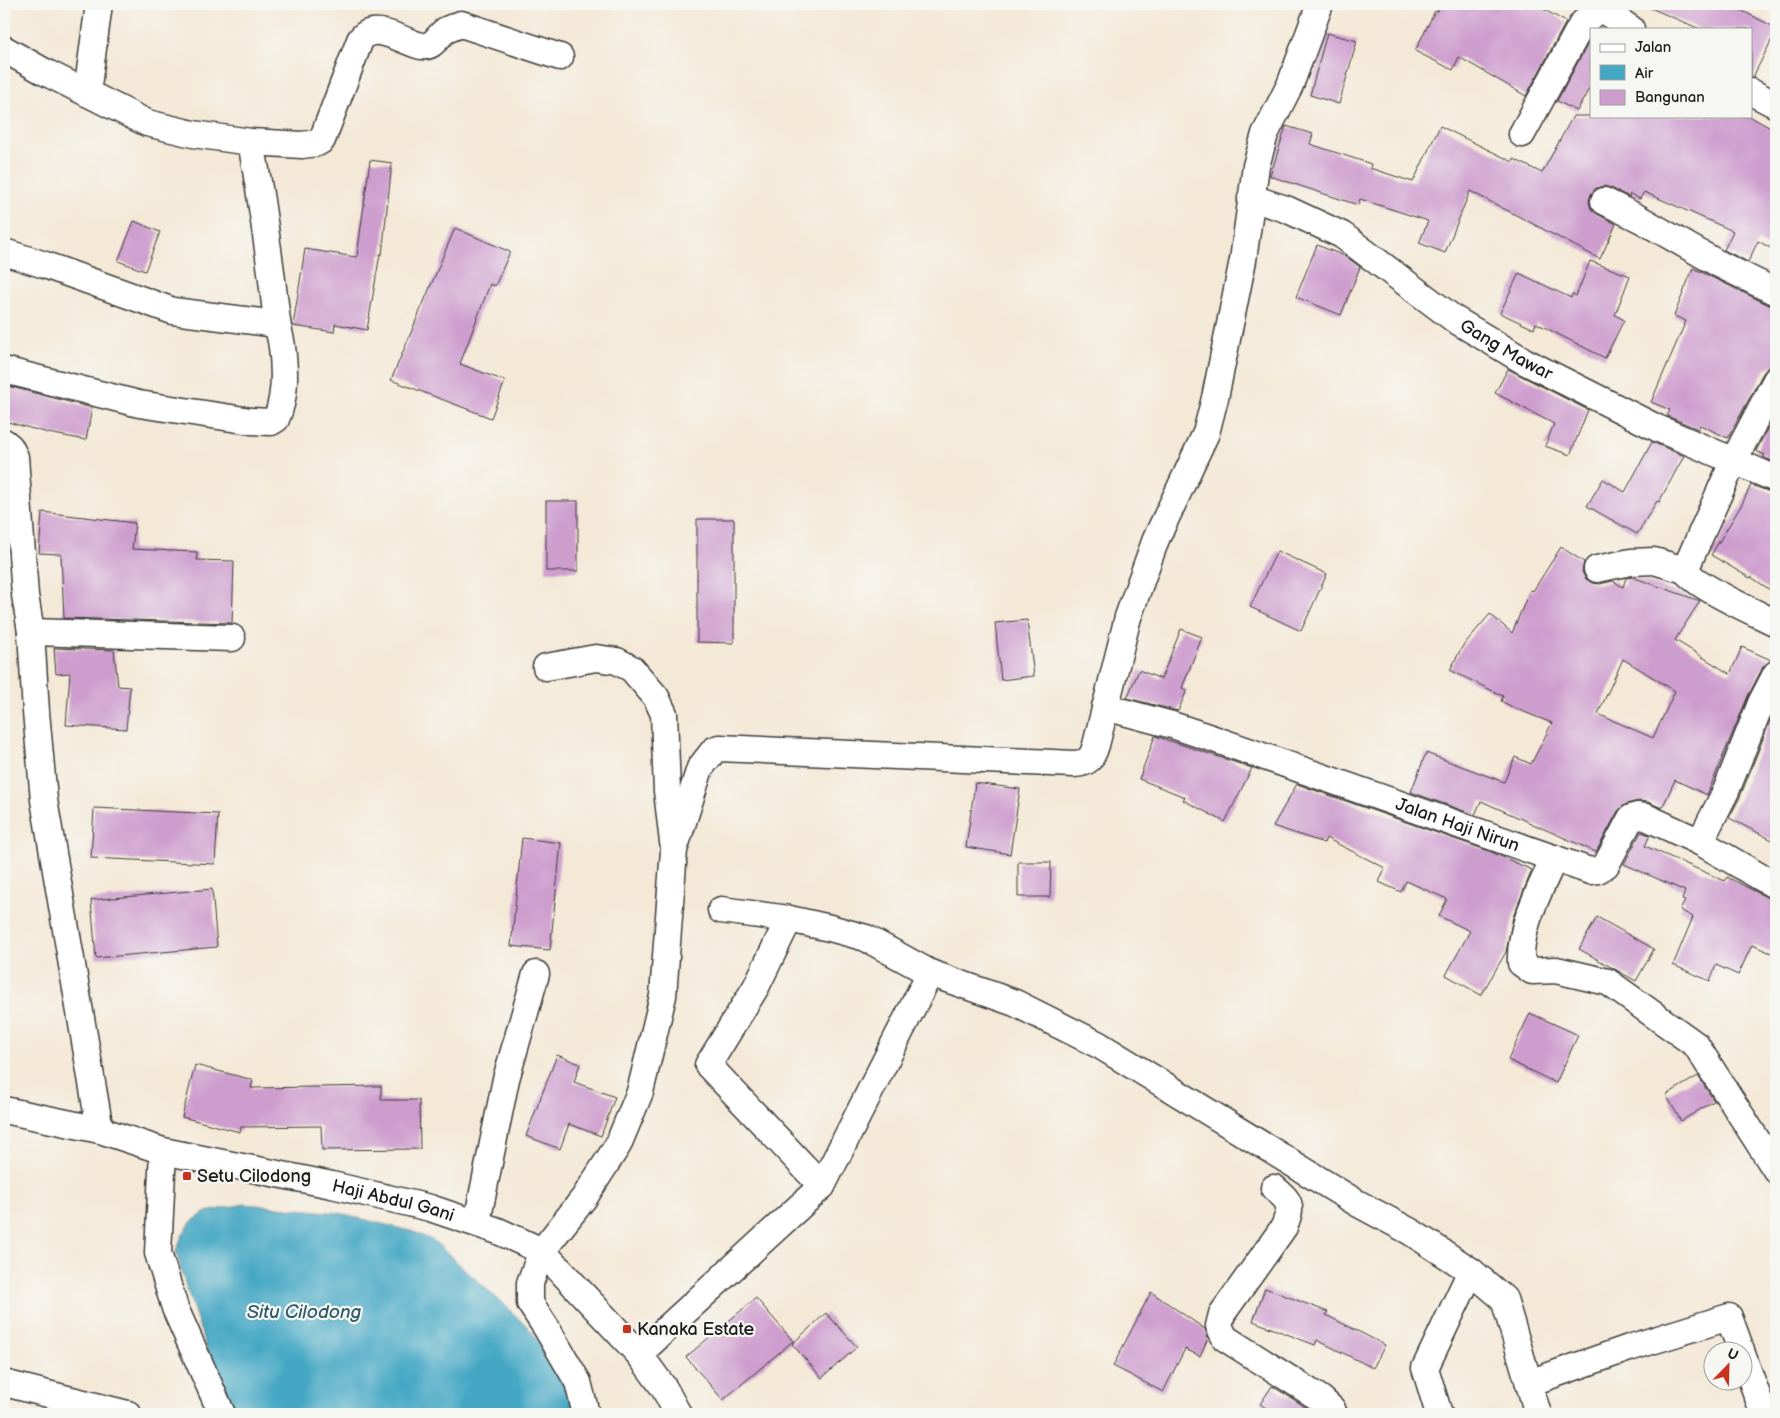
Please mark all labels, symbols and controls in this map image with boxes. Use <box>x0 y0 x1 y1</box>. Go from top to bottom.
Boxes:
legend <box>1590 28 1752 118</box>
text: Jalan <box>1635 38 1671 57</box>
text: Air <box>1635 64 1654 83</box>
text: Bangunan <box>1635 88 1705 107</box>
street label: Gang Mawar <box>1456 315 1557 384</box>
street label: Jalan Haji Nirun <box>1393 793 1522 856</box>
place label: Setu Cilodong <box>197 1166 311 1187</box>
marker: Setu Cilodong <box>181 1170 193 1182</box>
street label: Haji Abdul Gani <box>330 1175 457 1226</box>
water label: Situ Cilodong <box>247 1301 362 1324</box>
place label: Kanaka Estate <box>637 1319 754 1340</box>
marker: Kanaka Estate <box>621 1323 633 1335</box>
north arrow <box>1702 1340 1752 1390</box>
text: U <box>1725 1345 1741 1364</box>

